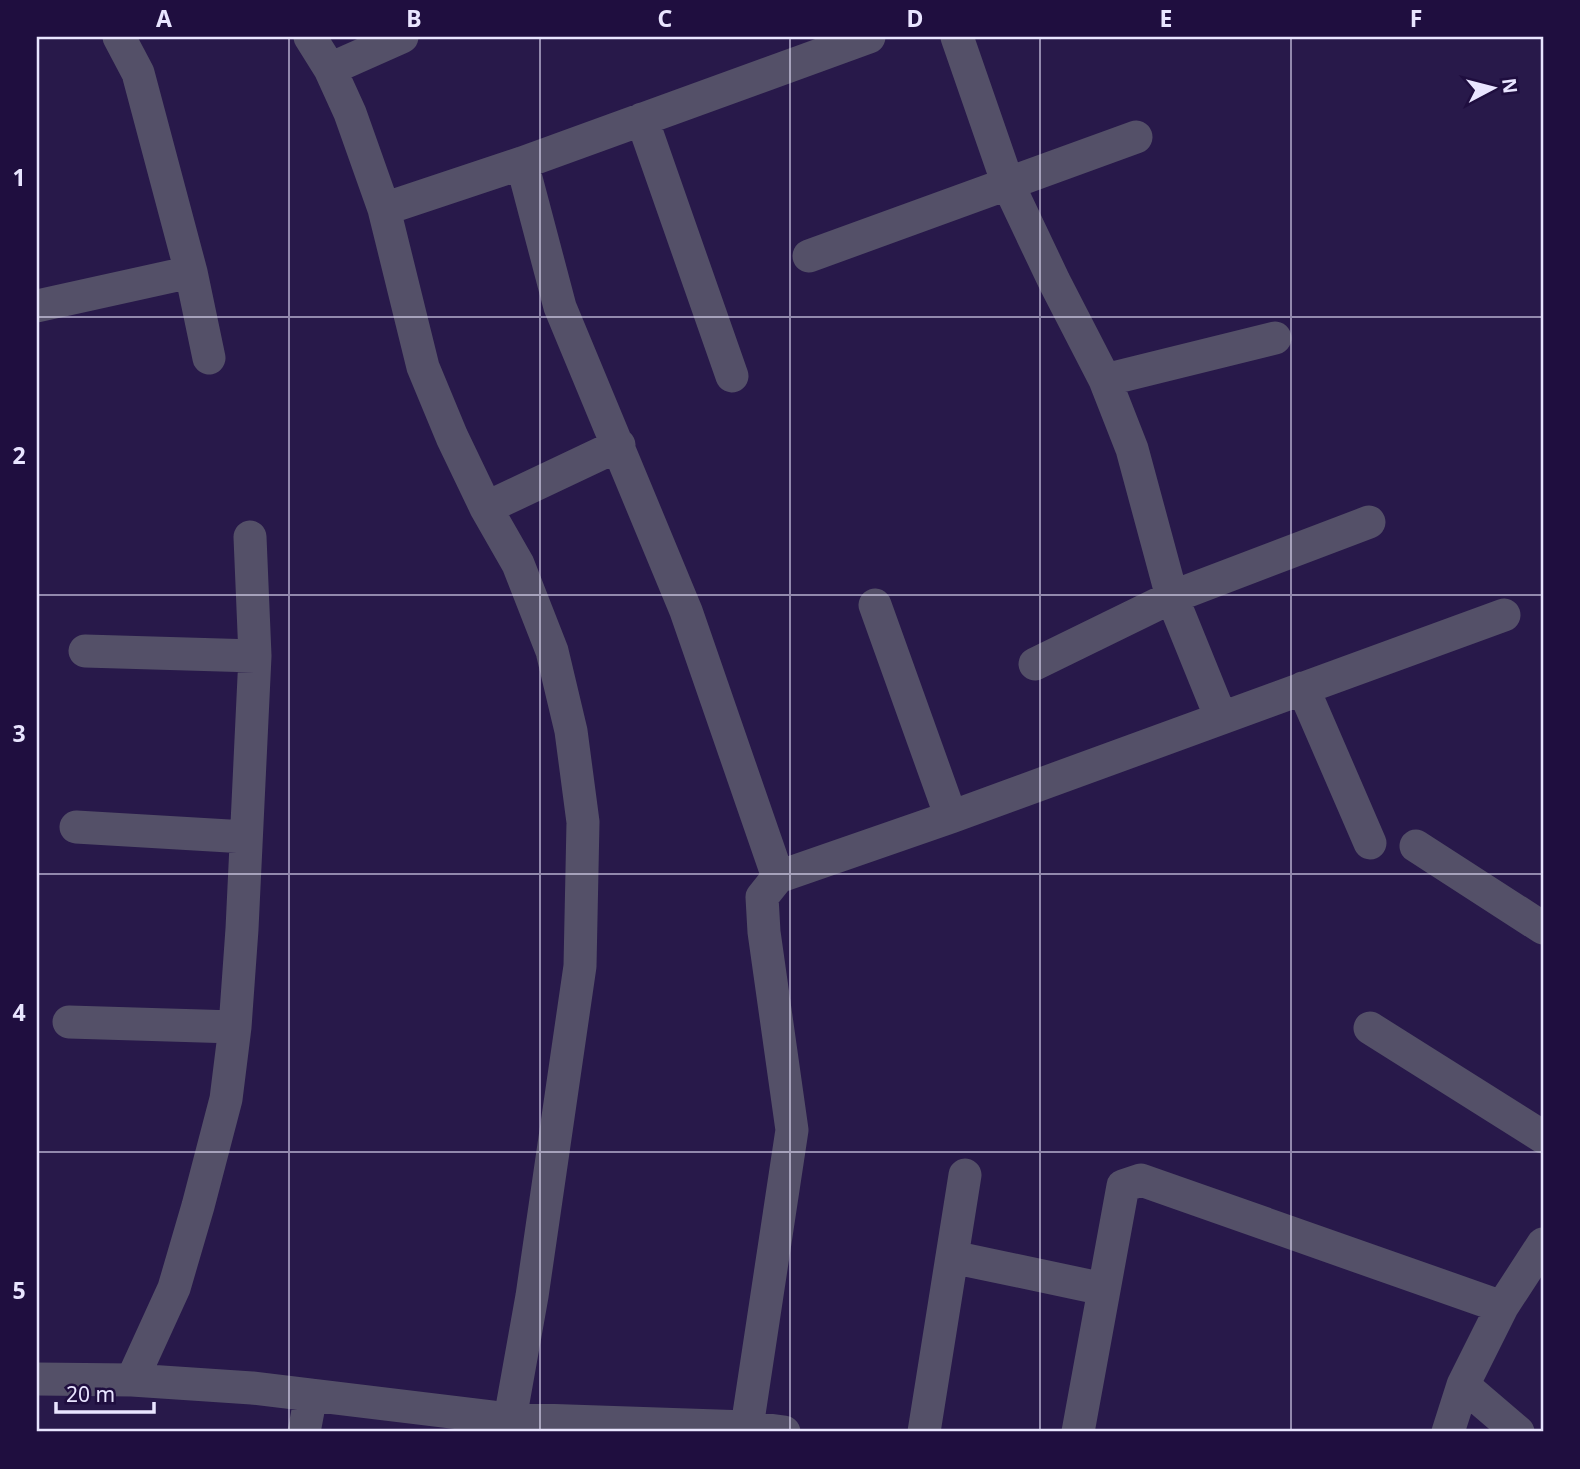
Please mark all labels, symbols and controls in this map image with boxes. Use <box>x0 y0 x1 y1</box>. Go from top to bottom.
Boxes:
text: A <box>156 2 172 34</box>
text: B <box>406 2 422 34</box>
text: C <box>658 2 673 34</box>
text: D <box>907 2 923 34</box>
text: E <box>1160 2 1172 34</box>
text: F <box>1410 2 1422 34</box>
north arrow <box>1458 52 1528 122</box>
text: N <box>1496 77 1524 95</box>
text: 1 <box>12 161 26 193</box>
text: 2 <box>12 439 26 471</box>
text: 3 <box>12 717 26 749</box>
text: 4 <box>12 996 26 1028</box>
text: 5 <box>12 1274 26 1306</box>
scale bar <box>56 1371 154 1415</box>
text: 20 m <box>66 1380 115 1408</box>

